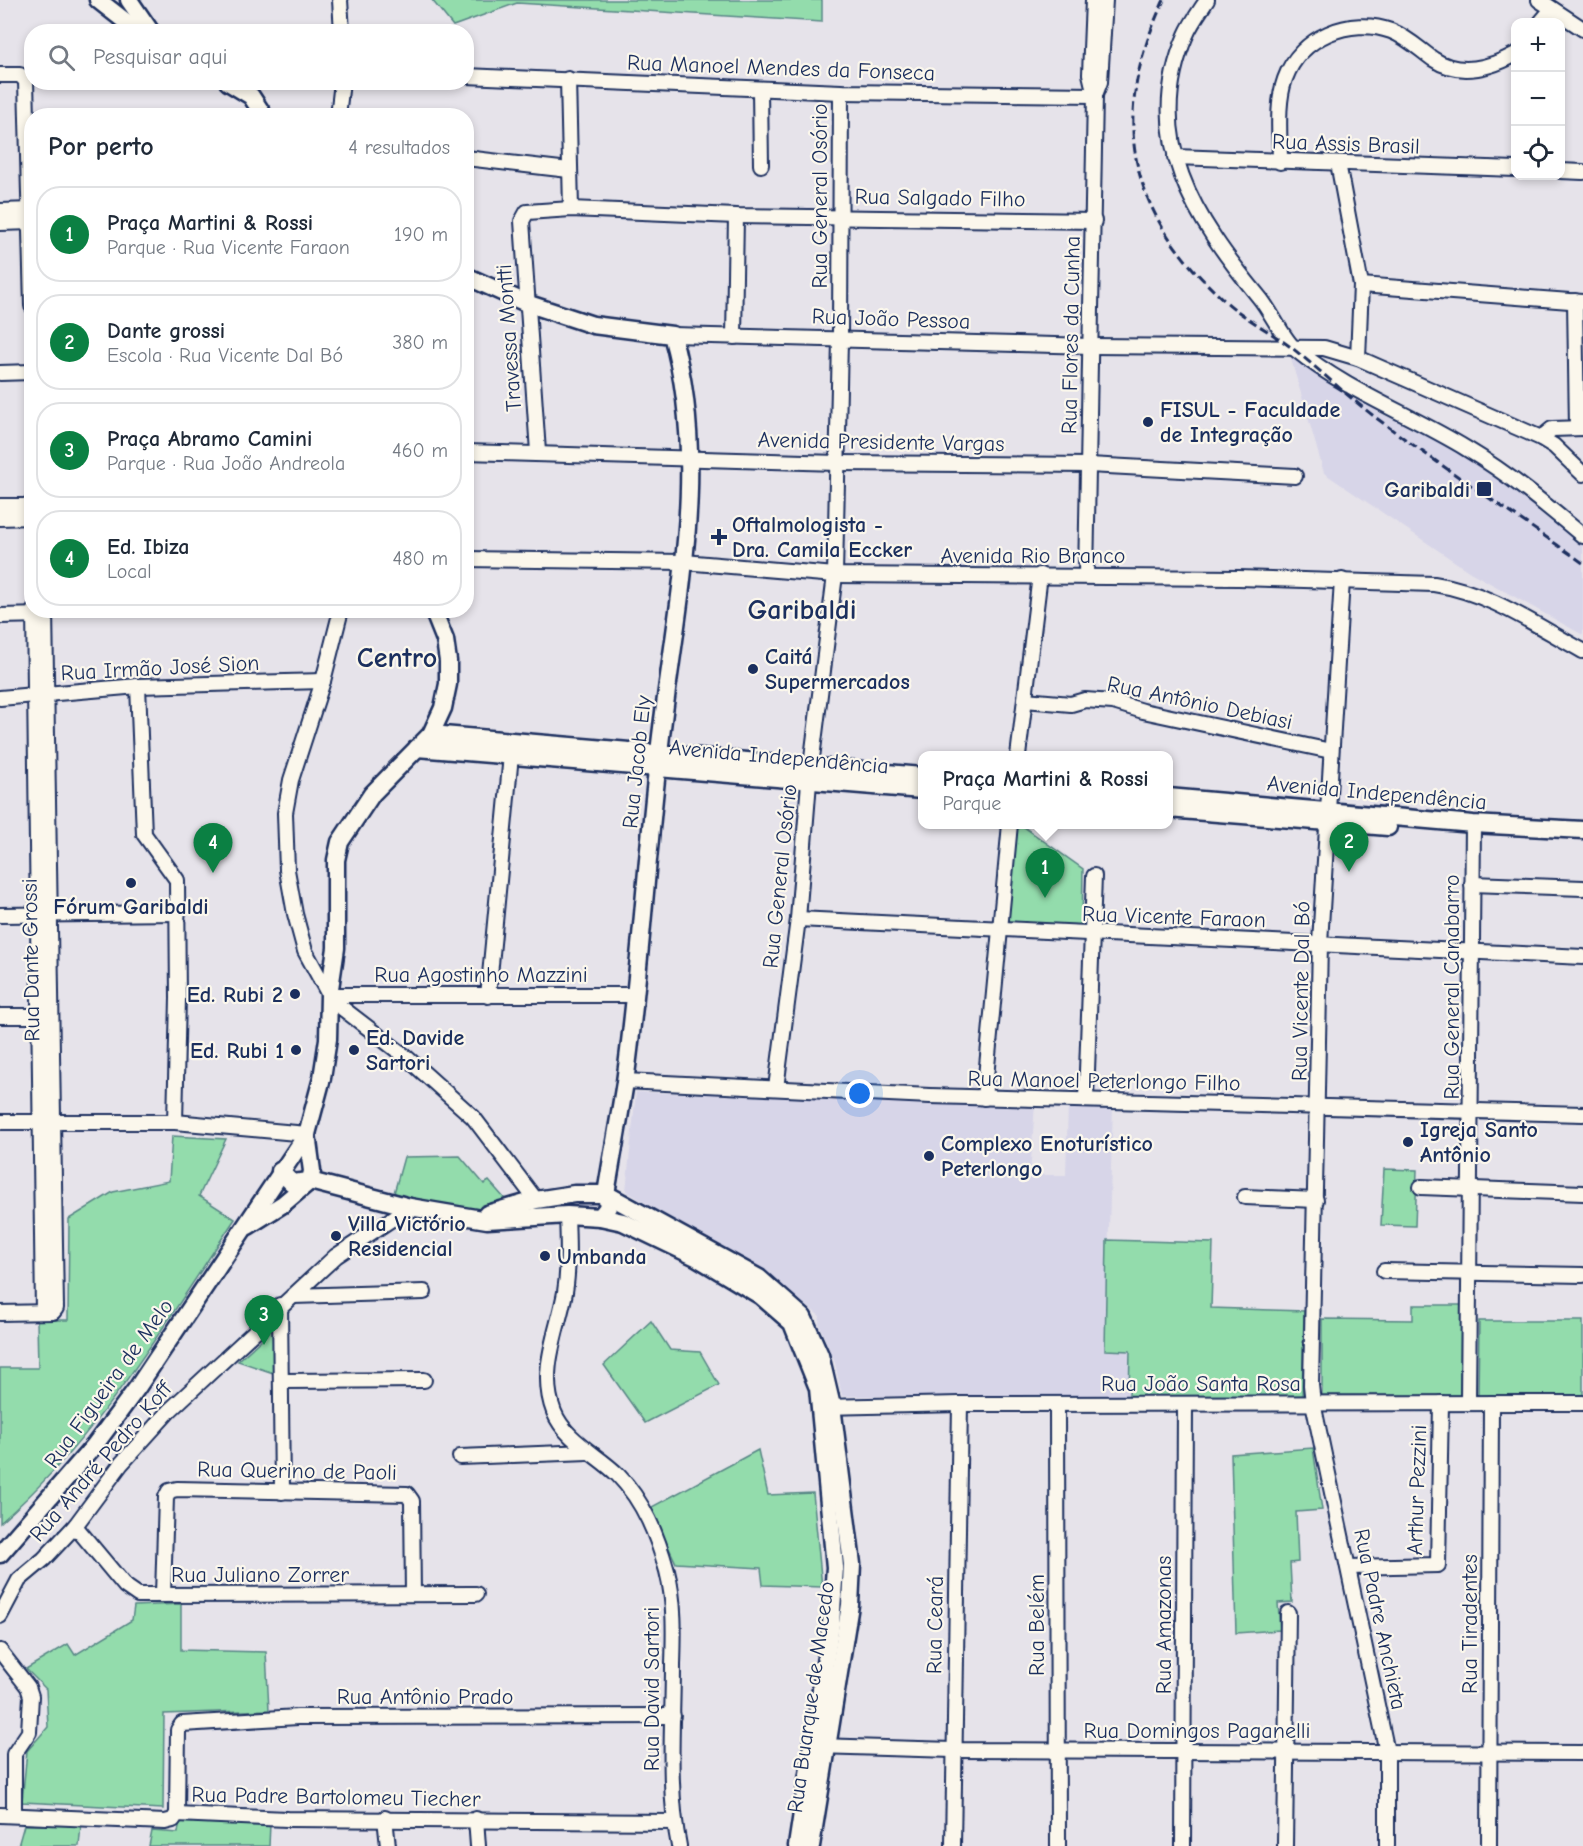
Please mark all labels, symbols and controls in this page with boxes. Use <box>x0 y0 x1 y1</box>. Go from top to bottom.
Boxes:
map controls <box>1511 18 1565 180</box>
button: + <box>1511 18 1565 72</box>
search box <box>24 24 474 90</box>
icon: search <box>45 41 78 74</box>
text: Pesquisar aqui <box>93 44 228 70</box>
street label: Rua Manoel Mendes da Fonseca <box>626 50 935 86</box>
button: − <box>1511 72 1565 126</box>
street label: Rua General Osório <box>807 103 833 289</box>
button: locate <box>1511 126 1565 180</box>
street label: Rua Assis Brasil <box>1272 128 1420 160</box>
text: Por perto <box>48 132 154 162</box>
text: 4 resultados <box>348 136 450 159</box>
street label: Rua Salgado Filho <box>854 184 1026 212</box>
text: Praça Martini & Rossi <box>107 210 313 236</box>
text: 1 <box>66 223 73 246</box>
text: 190 m <box>394 223 448 246</box>
text: Parque · Rua Vicente Faraon <box>107 236 350 259</box>
street label: Rua Flores da Cunha <box>1056 236 1086 434</box>
street label: Travessa Montti <box>491 263 527 413</box>
street label: Rua João Pessoa <box>811 303 971 335</box>
text: Dante grossi <box>107 318 225 344</box>
text: 2 <box>65 331 74 354</box>
text: 380 m <box>392 331 448 354</box>
text: Escola · Rua Vicente Dal Bó <box>107 344 343 367</box>
place label: FISUL - Faculdade de Integração <box>1160 397 1340 448</box>
marker: FISUL - Faculdade de Integração <box>1141 415 1155 429</box>
text: Praça Abramo Camini <box>107 426 312 452</box>
street label: Avenida Presidente Vargas <box>757 427 1005 457</box>
text: 3 <box>65 439 74 462</box>
text: 460 m <box>392 439 448 462</box>
text: Parque · Rua João Andreola <box>107 452 345 475</box>
place label: Garibaldi <box>1384 477 1470 503</box>
marker: Garibaldi <box>1475 480 1493 498</box>
place label: Oftalmologista - Dra. Camila Eccker <box>732 512 912 563</box>
marker: Oftalmologista - Dra. Camila Eccker <box>710 528 728 546</box>
text: Ed. Ibiza <box>107 534 189 560</box>
street label: Avenida Rio Branco <box>941 543 1125 569</box>
text: 4 <box>65 547 74 570</box>
text: 480 m <box>393 547 448 570</box>
text: Local <box>107 560 152 583</box>
district label: Garibaldi <box>747 594 857 626</box>
district label: Centro <box>357 642 437 674</box>
place label: Caitá Supermercados <box>765 644 910 695</box>
street label: Rua Irmão José Sion <box>60 650 260 686</box>
marker: Caitá Supermercados <box>746 662 760 676</box>
street label: Rua Antônio Debiasi <box>1105 671 1295 735</box>
street label: Rua Jacob Ely <box>617 694 657 830</box>
street label: Avenida Independência <box>668 734 890 780</box>
popup <box>918 751 1173 829</box>
text: Praça Martini & Rossi <box>942 766 1149 792</box>
street label: Avenida Independência <box>1266 770 1488 816</box>
street label: Rua General Osório <box>757 783 803 970</box>
text: Parque <box>942 792 1001 815</box>
pin: 2 <box>1330 822 1368 872</box>
pin: 4 <box>194 824 232 873</box>
pin: 1 <box>1026 848 1064 898</box>
street label: Rua General Canabarro <box>1439 874 1465 1100</box>
marker: Fórum Garibaldi <box>124 876 138 890</box>
street label: Rua Dante Grossi <box>17 878 45 1042</box>
place label: Fórum Garibaldi <box>53 894 209 920</box>
street label: Rua Vicente Faraon <box>1082 901 1266 933</box>
street label: Rua Vicente Dal Bó <box>1286 901 1316 1081</box>
street label: Rua Agostinho Mazzini <box>374 962 588 988</box>
place label: Ed. Rubi 2 <box>187 982 283 1008</box>
marker: Ed. Rubi 2 <box>288 987 302 1001</box>
place label: Ed. Davide Sartori <box>366 1025 464 1076</box>
place label: Ed. Rubi 1 <box>190 1038 284 1064</box>
marker: Ed. Rubi 1 <box>289 1043 303 1057</box>
marker: Ed. Davide Sartori <box>347 1043 361 1057</box>
street label: Rua Manoel Peterlongo Filho <box>967 1066 1241 1096</box>
your location <box>845 1079 874 1108</box>
place label: Igreja Santo Antônio <box>1420 1117 1538 1168</box>
place label: Complexo Enoturístico Peterlongo <box>941 1131 1153 1182</box>
marker: Igreja Santo Antônio <box>1401 1135 1415 1149</box>
marker: Complexo Enoturístico Peterlongo <box>922 1149 936 1163</box>
place label: Villa Victório Residencial <box>348 1211 466 1262</box>
marker: Villa Victório Residencial <box>329 1229 343 1243</box>
place label: Umbanda <box>557 1244 647 1270</box>
marker: Umbanda <box>538 1249 552 1263</box>
street label: Rua Figueira de Melo <box>39 1294 179 1473</box>
pin: 3 <box>244 1296 284 1345</box>
street label: Rua João Santa Rosa <box>1101 1371 1301 1397</box>
street label: Rua André Pedro Koff <box>24 1375 179 1547</box>
street label: Arthur Pezzini <box>1402 1424 1432 1556</box>
street label: Rua Querino de Paoli <box>197 1456 397 1486</box>
street label: Rua Padre Anchieta <box>1348 1526 1412 1712</box>
street label: Rua Tiradentes <box>1457 1554 1483 1694</box>
street label: Rua Amazonas <box>1151 1556 1177 1694</box>
street label: Rua Juliano Zorrer <box>171 1562 349 1588</box>
street label: Rua Belém <box>1024 1574 1050 1676</box>
street label: Rua Ceará <box>921 1576 949 1674</box>
street label: Rua Buarque de Macedo <box>782 1580 840 1814</box>
street label: Rua David Sartori <box>639 1607 665 1771</box>
street label: Rua Antônio Prado <box>337 1684 513 1710</box>
street label: Rua Domingos Paganelli <box>1083 1718 1311 1744</box>
street label: Rua Padre Bartolomeu Tiecher <box>191 1781 481 1813</box>

